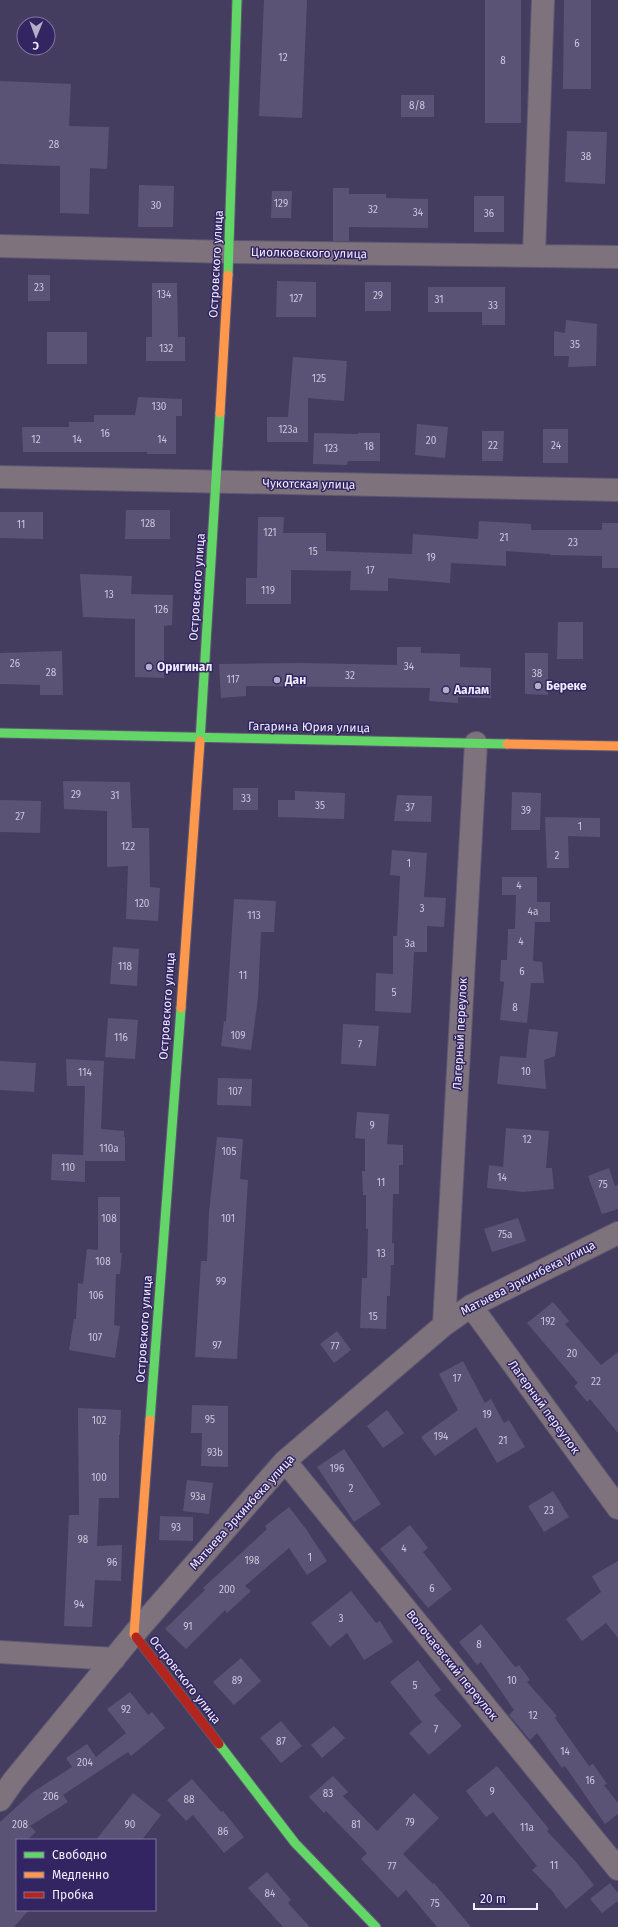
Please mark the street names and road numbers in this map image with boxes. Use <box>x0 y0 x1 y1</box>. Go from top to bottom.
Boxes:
street label: Островского улица <box>206 210 226 318</box>
street label: Циолковского улица <box>251 245 367 261</box>
street label: Чукотская улица <box>263 476 355 492</box>
street label: Островского улица <box>186 533 208 641</box>
street label: Гагарина Юрия улица <box>248 719 370 735</box>
street label: Островского улица <box>156 952 178 1060</box>
street label: Лагерный переулок <box>450 977 470 1091</box>
street label: Матыева Эркинбека улица <box>458 1238 598 1318</box>
street label: Островского улица <box>133 1275 155 1383</box>
street label: Лагерный переулок <box>505 1357 583 1457</box>
street label: Матыева Эркинбека улица <box>187 1452 297 1572</box>
street label: Волочаевский переулок <box>403 1607 501 1723</box>
street label: Островского улица <box>146 1633 224 1727</box>

